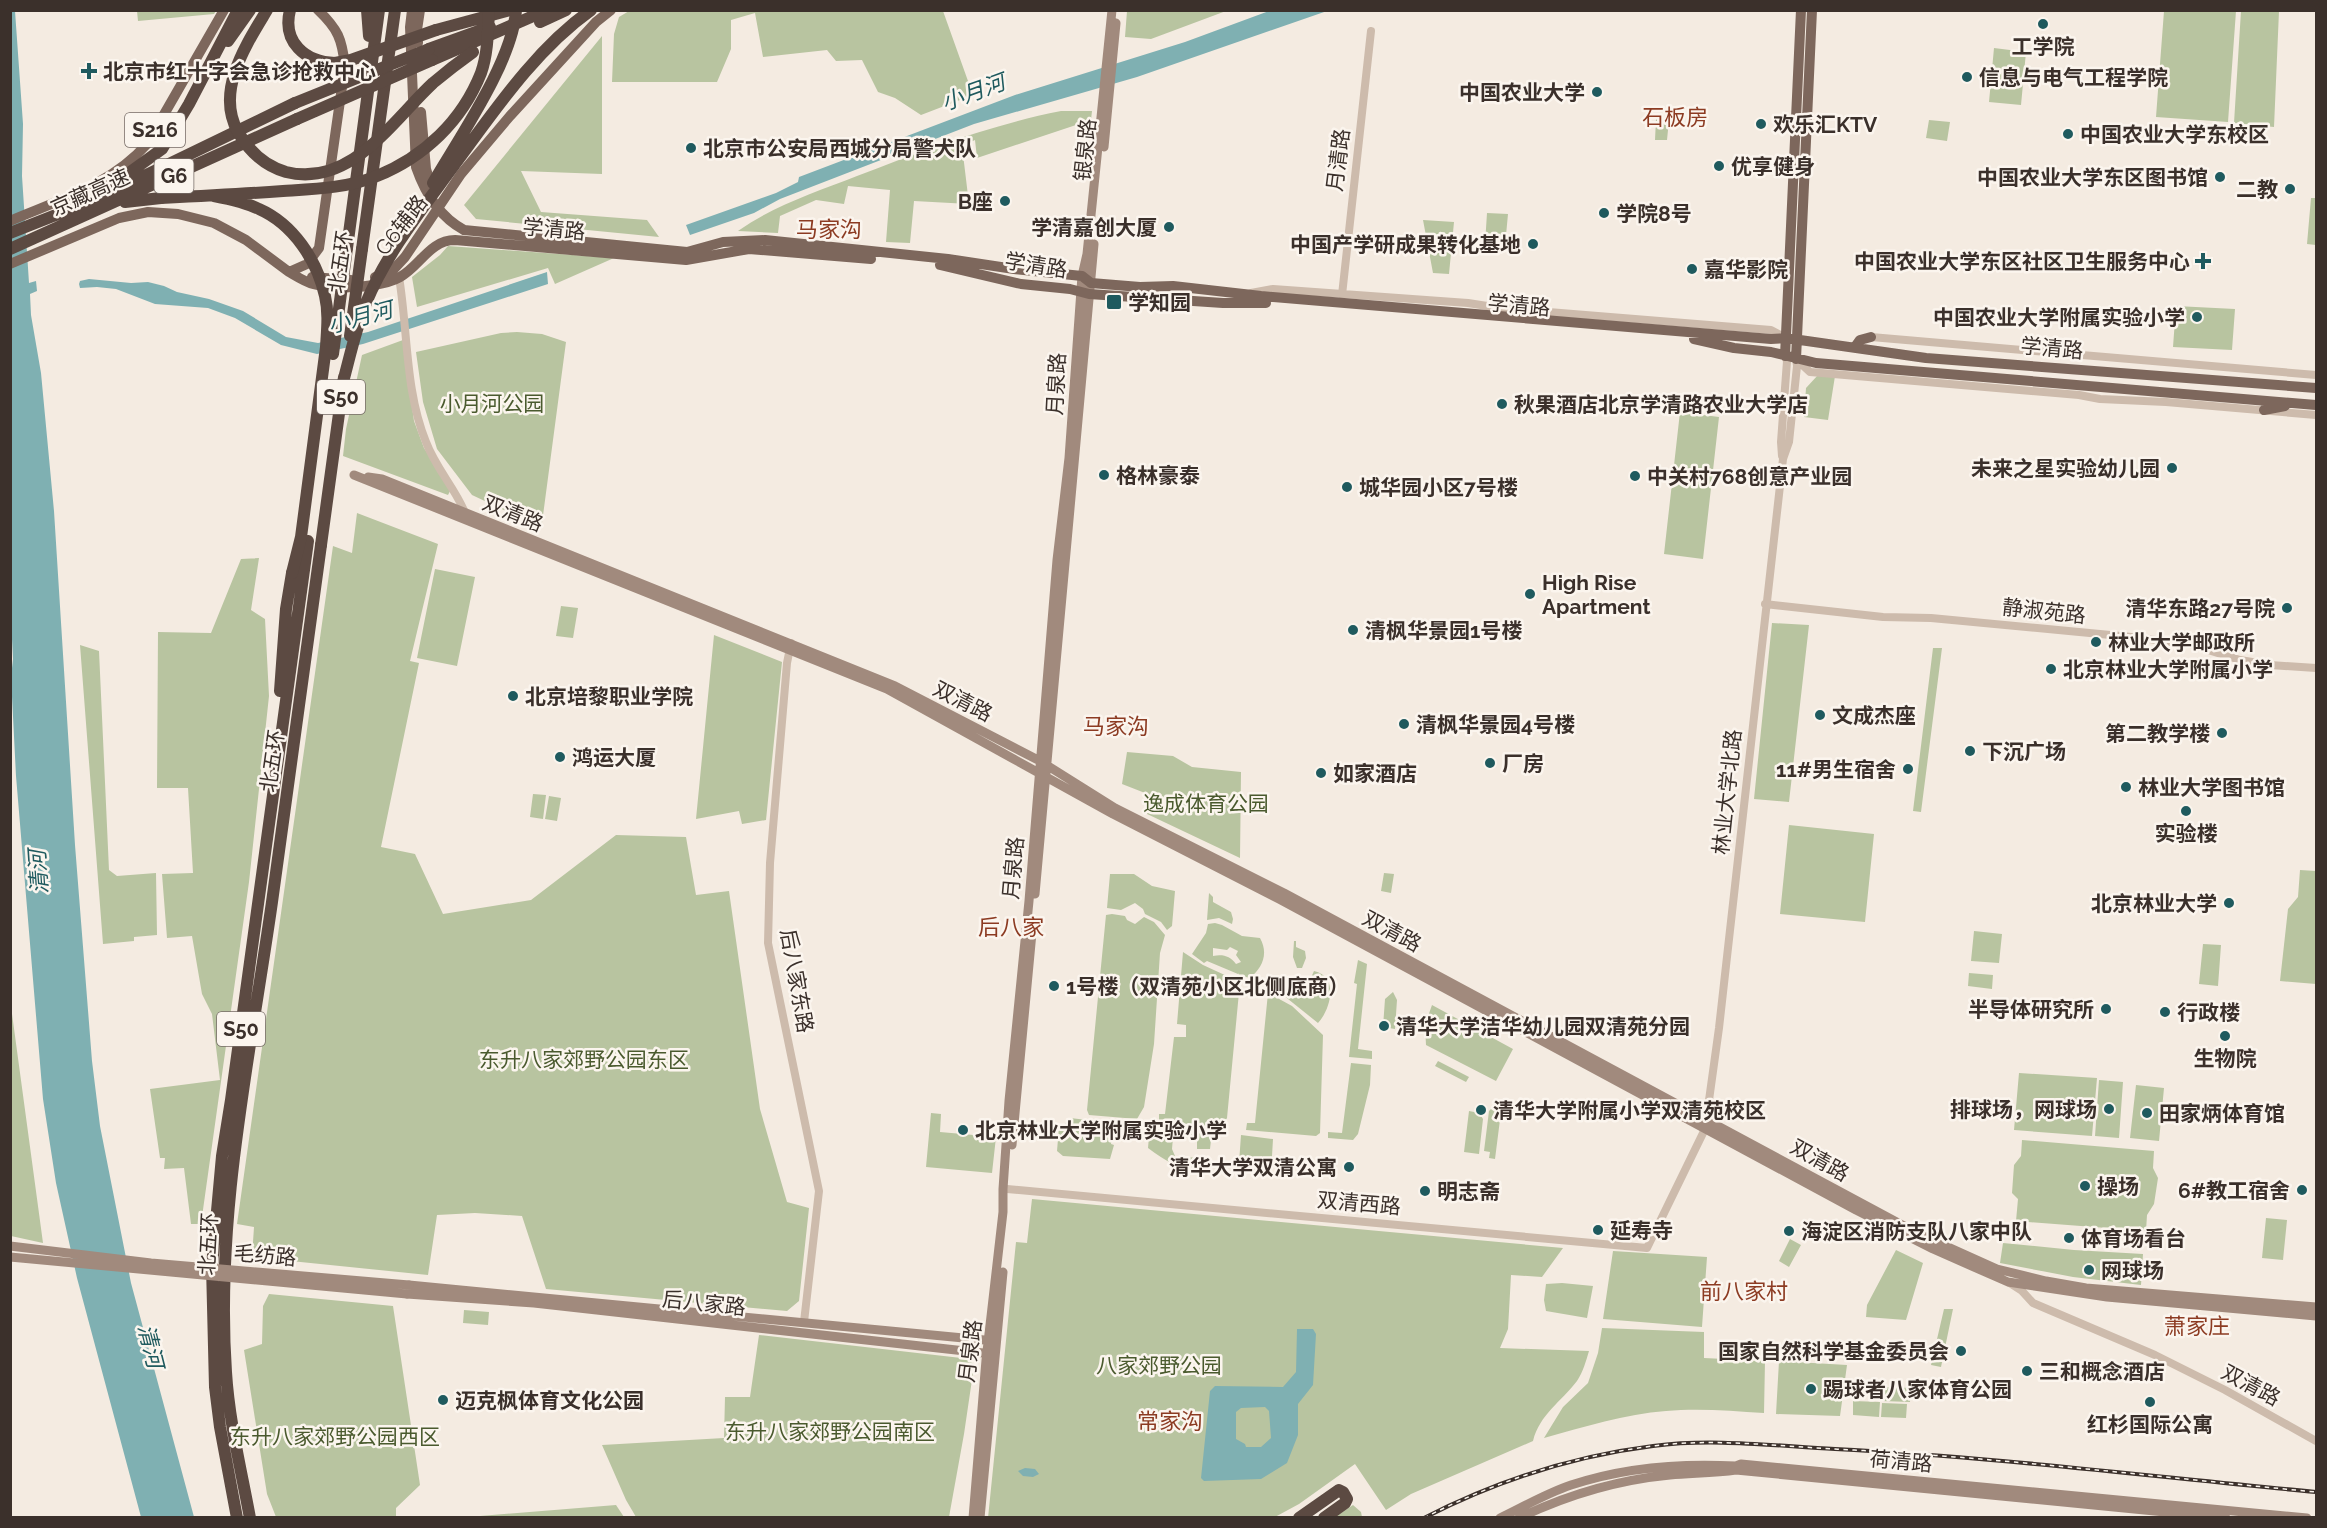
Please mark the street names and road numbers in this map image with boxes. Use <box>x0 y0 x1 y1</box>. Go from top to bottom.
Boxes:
road number: S216 <box>125 113 185 147</box>
street label: 银泉路 <box>1069 117 1101 183</box>
street label: 月清路 <box>1322 127 1354 193</box>
road number: G6 <box>154 159 194 193</box>
street label: 京藏高速 <box>47 163 133 221</box>
street label: G6辅路 <box>370 190 432 260</box>
street label: 学清路 <box>522 214 586 244</box>
street label: 北五环 <box>323 229 357 295</box>
street label: 学清路 <box>1003 248 1069 282</box>
street label: 学清路 <box>1487 290 1551 320</box>
street label: 学清路 <box>2020 333 2084 363</box>
street label: 月泉路 <box>1042 352 1070 416</box>
road number: S50 <box>317 380 365 414</box>
street label: 双清路 <box>479 490 547 536</box>
street label: 静淑苑路 <box>2001 594 2087 628</box>
street label: 双清路 <box>929 676 997 726</box>
street label: 北五环 <box>255 728 289 794</box>
street label: 林业大学北路 <box>1708 728 1746 856</box>
street label: 月泉路 <box>998 836 1028 900</box>
street label: 双清路 <box>1358 905 1426 957</box>
street label: 后八家东路 <box>776 927 818 1035</box>
road number: S50 <box>217 1012 265 1046</box>
street label: 双清路 <box>1786 1134 1854 1186</box>
street label: 双清西路 <box>1316 1187 1402 1219</box>
street label: 北五环 <box>194 1212 222 1276</box>
street label: 毛纺路 <box>233 1240 297 1270</box>
street label: 后八家路 <box>661 1286 747 1320</box>
street label: 月泉路 <box>954 1318 986 1384</box>
street label: 双清路 <box>2217 1359 2285 1411</box>
street label: 荷清路 <box>1869 1446 1933 1476</box>

